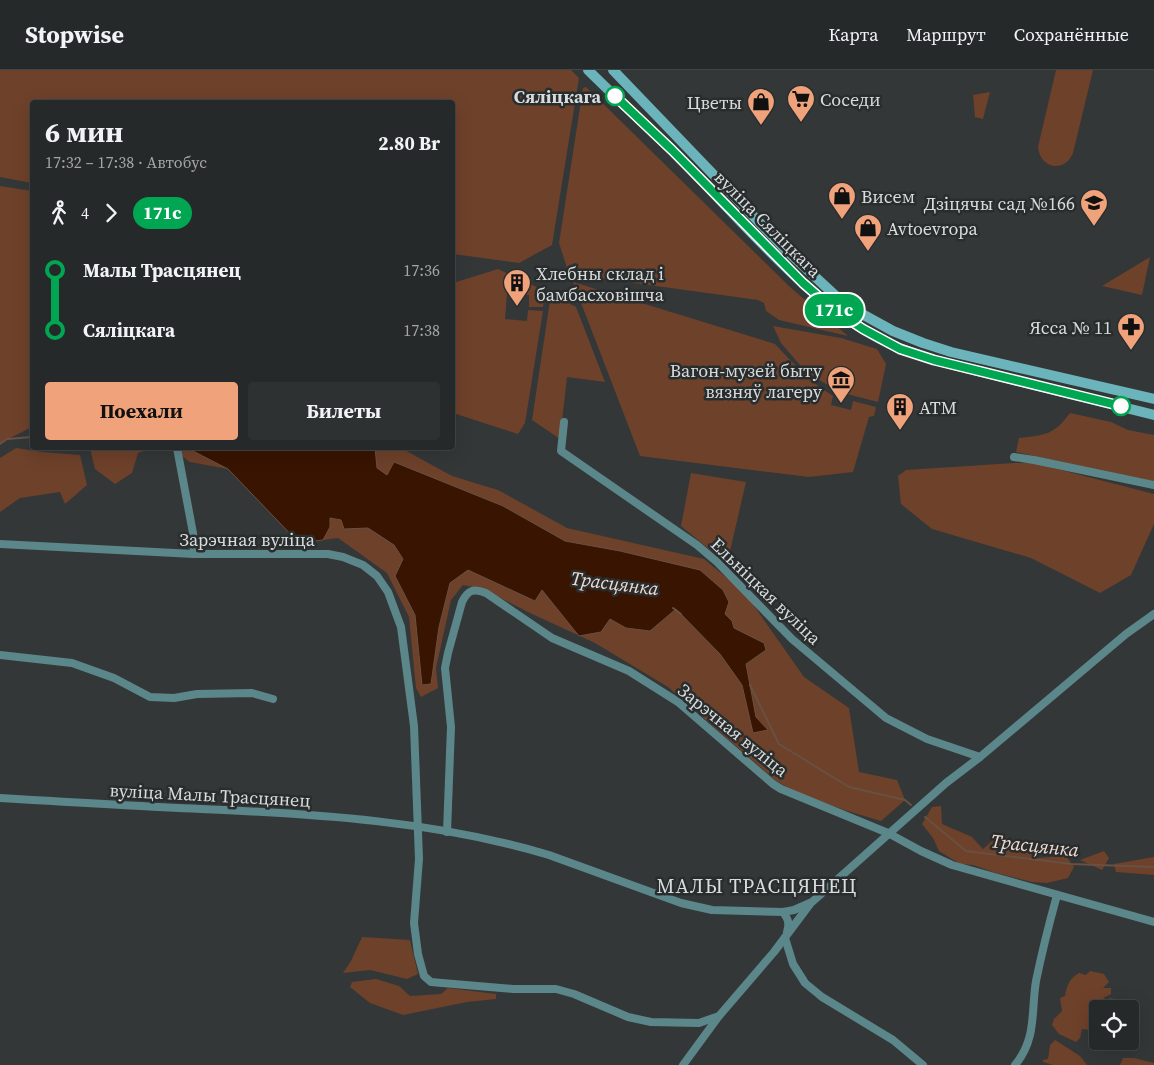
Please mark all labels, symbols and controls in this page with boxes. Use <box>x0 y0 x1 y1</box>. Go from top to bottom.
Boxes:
text: Stopwise <box>25 18 124 51</box>
text: Карта <box>829 22 878 47</box>
text: Маршрут <box>906 22 986 47</box>
text: Сохранённые <box>1014 22 1129 47</box>
place label: Сяліцкага <box>514 84 601 109</box>
supermarket icon: Соседи <box>786 84 816 123</box>
marker: Сяліцкага <box>605 86 625 106</box>
shop icon: Цветы <box>746 87 776 126</box>
place label: Соседи <box>820 87 881 112</box>
place label: Цветы <box>687 90 742 115</box>
text: 6 мин <box>45 113 123 151</box>
text: 2.80 Br <box>378 130 440 156</box>
text: 17:32 – 17:38 · Автобус <box>45 151 207 173</box>
street label: вуліца Сяліцкага <box>709 165 827 283</box>
shop icon: Висем <box>827 181 857 220</box>
place label: Висем <box>861 184 915 209</box>
school or university icon: Дзіцячы сад №166 <box>1079 188 1109 227</box>
place label: Дзіцячы сад №166 <box>924 191 1075 216</box>
icon: walk <box>45 199 73 227</box>
icon: forward <box>97 199 125 227</box>
text: 171с <box>143 200 182 225</box>
text: 4 <box>81 202 89 224</box>
shop icon: Avtoevropa <box>853 213 883 252</box>
place label: Avtoevropa <box>887 216 979 241</box>
text: Малы Трасцянец <box>83 257 241 283</box>
text: 17:36 <box>403 259 440 281</box>
place label: Хлебны склад і бамбасховішча <box>536 261 665 307</box>
building icon: Хлебны склад і бамбасховішча <box>502 268 532 307</box>
line badge: 171с <box>799 294 869 326</box>
text: 171с <box>815 297 853 322</box>
pharmacy icon: Ясса № 11 <box>1116 312 1146 351</box>
place label: Ясса № 11 <box>1030 315 1112 340</box>
text: Сяліцкага <box>83 317 175 343</box>
text: 17:38 <box>403 319 440 341</box>
place label: Вагон-музей быту вязняў лагеру <box>670 358 823 404</box>
museum icon: Вагон-музей быту вязняў лагеру <box>826 365 856 404</box>
button: Поехали <box>45 382 238 440</box>
button: Билеты <box>248 382 440 440</box>
building icon: АТМ <box>885 392 915 431</box>
place label: АТМ <box>919 395 957 420</box>
unlabelled marker <box>1111 396 1131 416</box>
street label: Зарэчная вуліца <box>179 527 316 552</box>
street label: Ельніцкая вуліца <box>705 532 827 651</box>
water label: Трасцянка <box>570 565 660 601</box>
street label: Зарэчная вуліца <box>672 678 794 783</box>
street label: вуліца Малы Трасцянец <box>109 777 311 813</box>
water label: Трасцянка <box>990 827 1080 863</box>
district label: МАЛЫ ТРАСЦЯНЕЦ <box>657 872 857 900</box>
map controls <box>1089 1000 1139 1050</box>
button: locate <box>1089 1000 1139 1050</box>

